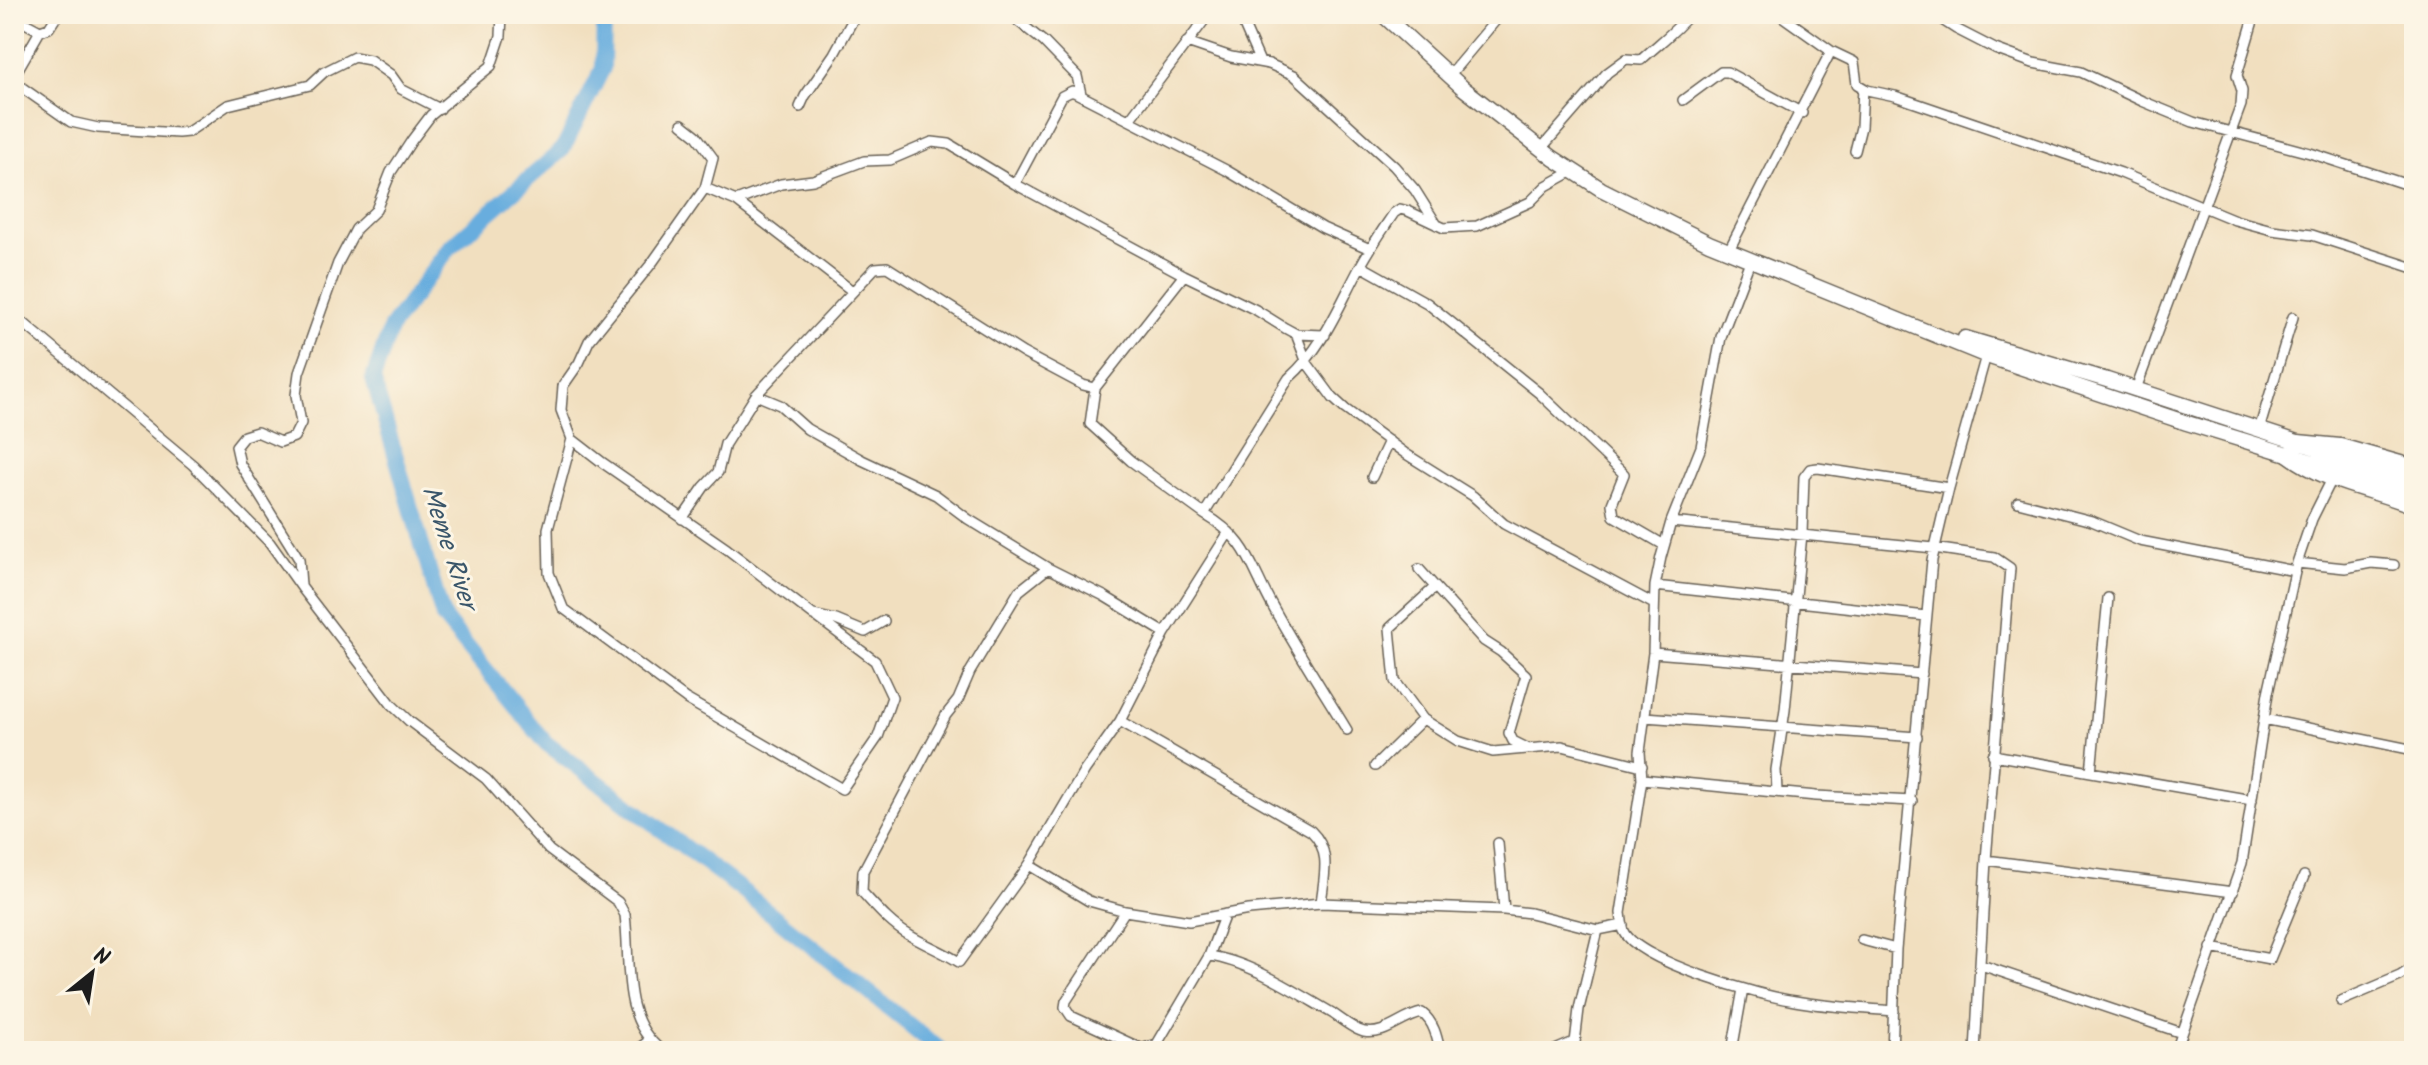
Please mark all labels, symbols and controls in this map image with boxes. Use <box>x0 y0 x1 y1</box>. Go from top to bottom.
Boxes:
water label: Meme River <box>408 480 489 620</box>
north arrow <box>52 933 132 1013</box>
text: N <box>86 939 116 977</box>

